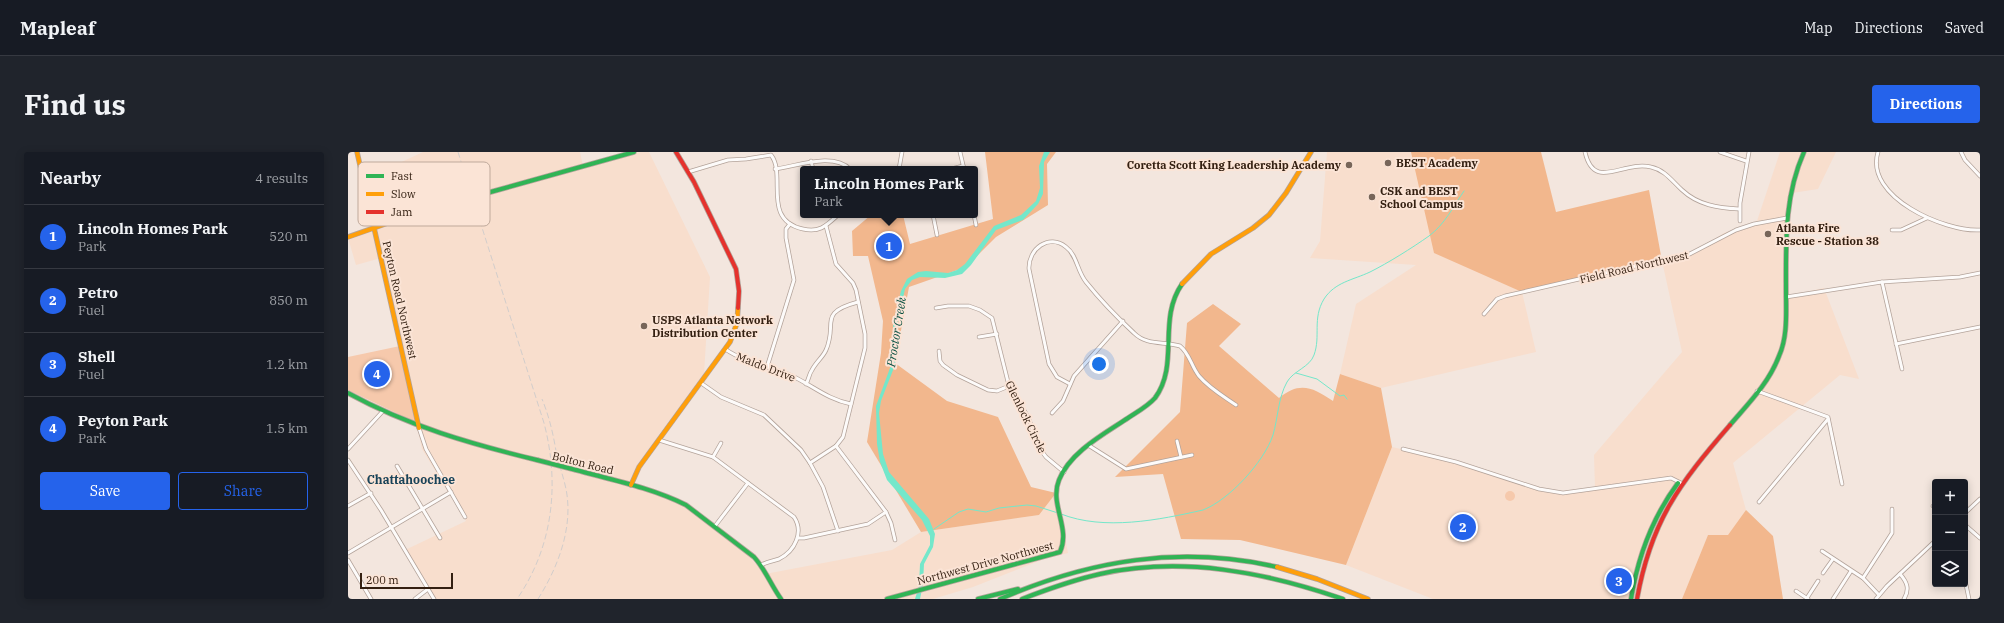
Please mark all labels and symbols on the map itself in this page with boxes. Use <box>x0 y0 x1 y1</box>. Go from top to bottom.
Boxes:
place label: BEST Academy <box>1396 156 1478 170</box>
place label: Coretta Scott King Leadership Academy <box>1127 158 1342 172</box>
marker: BEST Academy <box>1383 158 1393 168</box>
marker: Coretta Scott King Leadership Academy <box>1344 160 1354 170</box>
legend <box>358 162 490 226</box>
text: Fast <box>391 169 413 183</box>
place label: CSK and BEST School Campus <box>1380 184 1463 211</box>
text: Slow <box>391 187 416 201</box>
marker: CSK and BEST School Campus <box>1367 192 1377 202</box>
text: Jam <box>391 205 413 219</box>
place label: Atlanta Fire Rescue - Station 38 <box>1776 221 1879 248</box>
marker: Atlanta Fire Rescue - Station 38 <box>1763 229 1773 239</box>
pin: 1 <box>876 231 902 261</box>
street label: Peyton Road Northwest <box>380 240 420 360</box>
street label: Field Road Northwest <box>1578 248 1690 286</box>
water label: Proctor Creek <box>883 295 909 369</box>
place label: USPS Atlanta Network Distribution Center <box>652 313 773 340</box>
marker: USPS Atlanta Network Distribution Center <box>639 321 649 331</box>
street label: Maldo Drive <box>734 349 798 385</box>
your location <box>1089 354 1109 374</box>
pin: 4 <box>364 359 390 389</box>
street label: Glenlock Circle <box>1002 379 1050 456</box>
street label: Bolton Road <box>551 449 615 477</box>
district label: Chattahoochee <box>367 472 455 487</box>
pin: 2 <box>1450 512 1476 542</box>
street label: Northwest Drive Northwest <box>915 538 1055 588</box>
pin: 3 <box>1606 566 1632 596</box>
scale bar <box>360 571 453 590</box>

